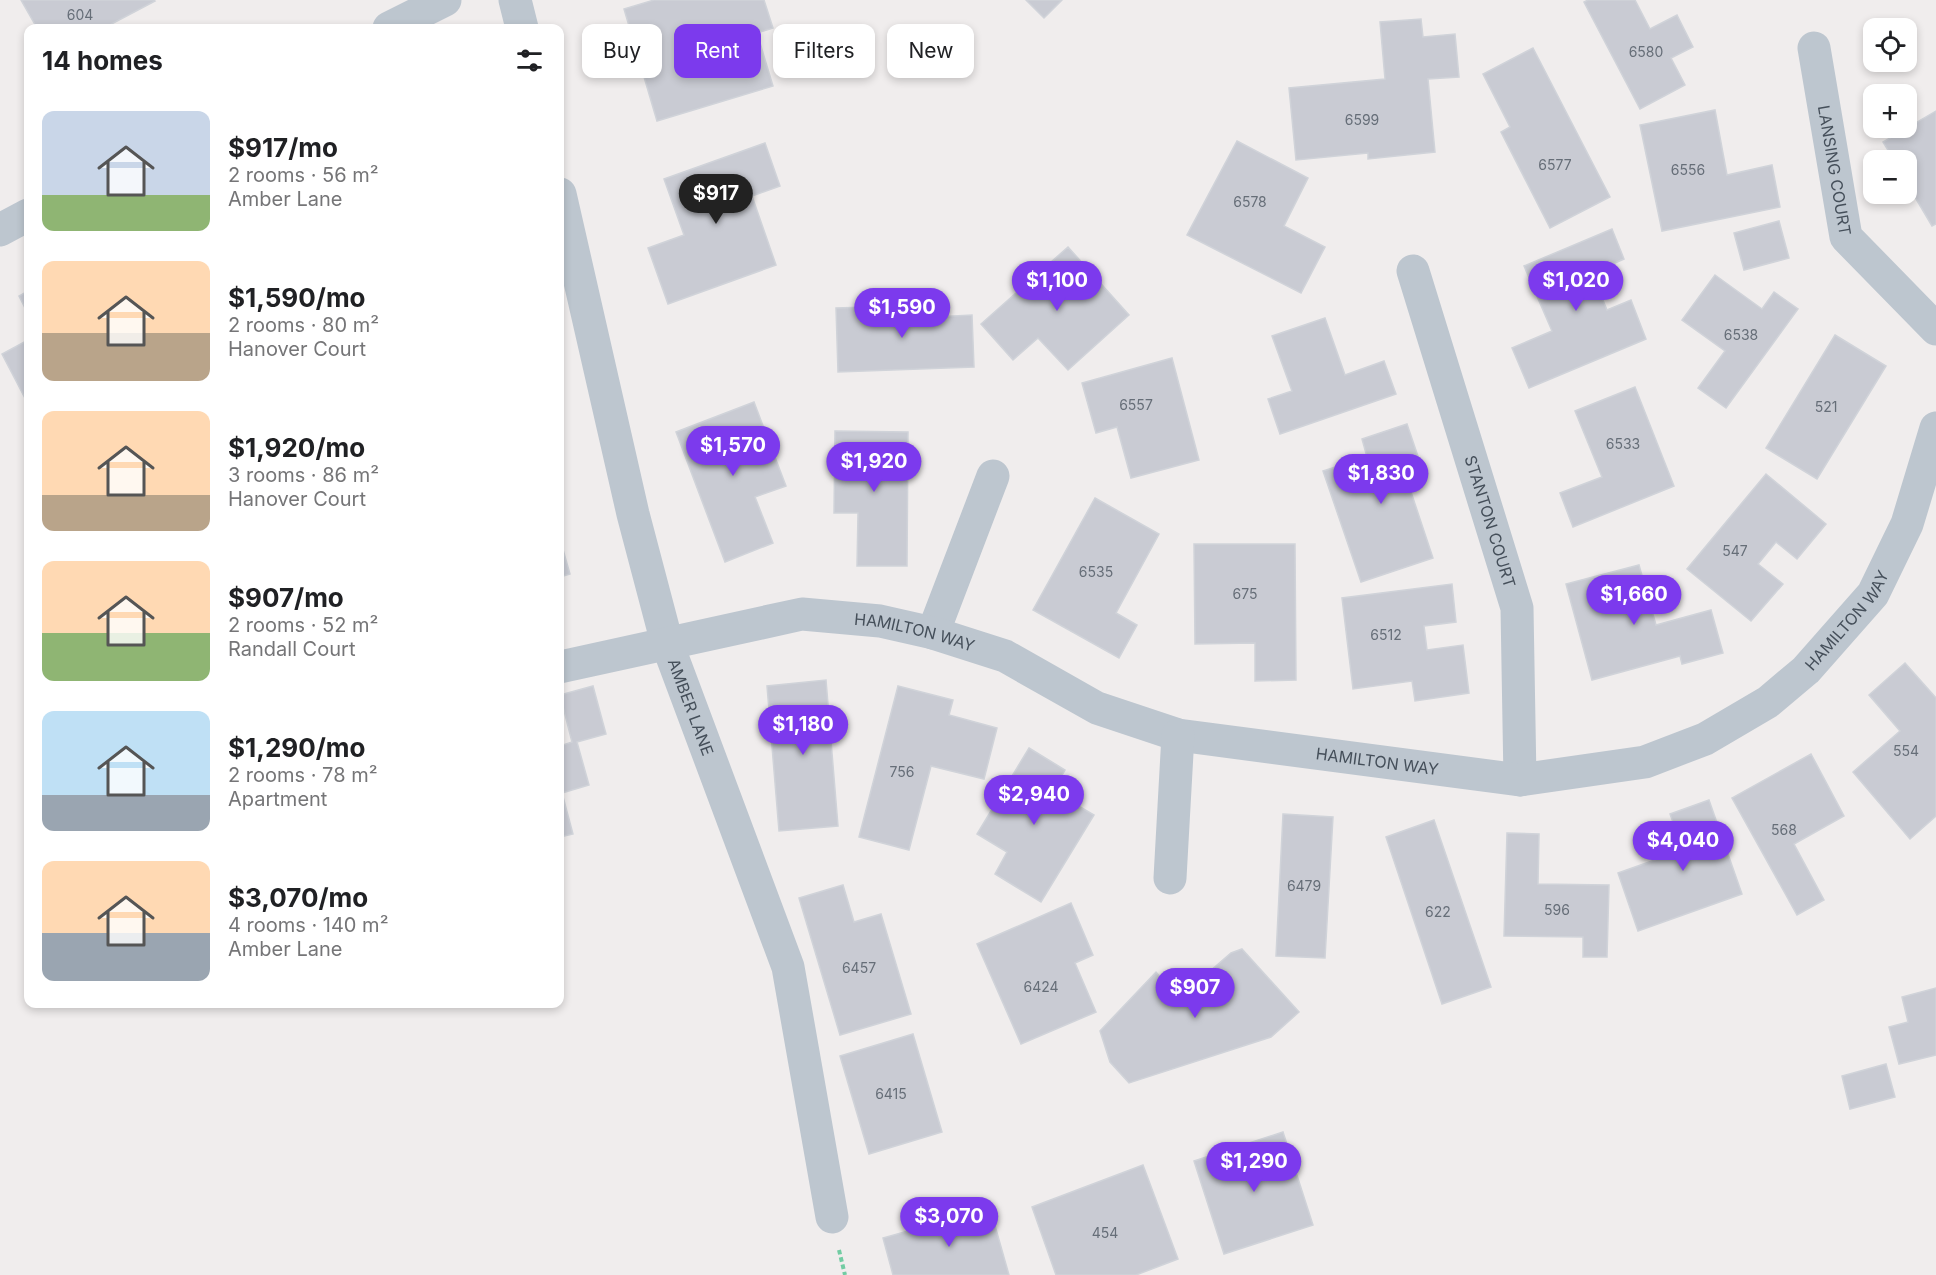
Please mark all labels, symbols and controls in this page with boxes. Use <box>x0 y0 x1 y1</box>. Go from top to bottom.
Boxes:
house number: 604 <box>67 6 93 23</box>
map controls <box>1863 18 1917 204</box>
button: locate <box>1863 18 1917 72</box>
chip: Buy <box>582 24 662 78</box>
chip: Rent <box>674 24 761 78</box>
chip: Filters <box>773 24 875 78</box>
chip: New <box>887 24 974 78</box>
house number: 6580 <box>1629 43 1663 60</box>
icon: filters <box>513 44 546 77</box>
text: 14 homes <box>42 45 163 76</box>
button: + <box>1863 84 1917 138</box>
street label: LANSING COURT <box>1814 104 1856 237</box>
house number: 6599 <box>1345 111 1379 128</box>
text: $917/mo <box>228 132 338 163</box>
icon: home <box>90 135 162 207</box>
button: − <box>1863 150 1917 204</box>
house number: 6577 <box>1538 156 1572 173</box>
house number: 6556 <box>1671 161 1705 178</box>
text: 2 rooms · 56 m² <box>228 163 379 187</box>
pin: $917 <box>680 174 752 225</box>
text: $917 <box>693 181 739 205</box>
text: Amber Lane <box>228 187 342 211</box>
house number: 6578 <box>1233 193 1267 210</box>
pin: $1,100 <box>1008 261 1106 312</box>
pin: $1,020 <box>1527 261 1625 312</box>
text: $1,100 <box>1026 268 1088 292</box>
text: $1,020 <box>1542 268 1610 292</box>
text: $1,590/mo <box>228 282 366 313</box>
icon: home <box>90 285 162 357</box>
pin: $1,590 <box>853 288 951 339</box>
text: $1,590 <box>868 295 936 319</box>
text: 2 rooms · 80 m² <box>228 313 379 337</box>
house number: 6538 <box>1724 326 1758 343</box>
text: Hanover Court <box>228 337 366 361</box>
house number: 6557 <box>1119 396 1153 413</box>
house number: 521 <box>1815 398 1837 415</box>
pin: $1,570 <box>684 426 782 477</box>
text: $1,920/mo <box>228 432 365 463</box>
text: $1,570 <box>700 433 766 457</box>
icon: home <box>90 435 162 507</box>
house number: 6533 <box>1606 435 1640 452</box>
pin: $1,920 <box>825 442 923 493</box>
text: $1,920 <box>840 449 908 473</box>
street label: STANTON COURT <box>1460 453 1520 590</box>
pin: $1,830 <box>1332 454 1430 505</box>
text: $1,830 <box>1347 461 1415 485</box>
text: 3 rooms · 86 m² <box>228 463 379 487</box>
text: Hanover Court <box>228 487 366 511</box>
house number: 547 <box>1722 542 1748 559</box>
house number: 6535 <box>1079 563 1113 580</box>
street label: HAMILTON WAY <box>1800 567 1893 674</box>
pin: $1,660 <box>1585 575 1683 626</box>
text: $907/mo <box>228 582 344 613</box>
text: $1,660 <box>1600 582 1668 606</box>
icon: home <box>90 585 162 657</box>
house number: 675 <box>1233 585 1257 602</box>
street label: HAMILTON WAY <box>853 609 977 656</box>
text: 2 rooms · 52 m² <box>228 613 378 637</box>
house number: 6512 <box>1370 626 1402 643</box>
text: Randall Court <box>228 637 355 661</box>
street label: AMBER LANE <box>664 656 718 758</box>
pin: $1,180 <box>754 705 852 756</box>
text: $1,180 <box>772 712 834 736</box>
text: $1,290/mo <box>228 732 365 763</box>
icon: home <box>90 735 162 807</box>
house number: 554 <box>1893 742 1919 759</box>
street label: HAMILTON WAY <box>1315 743 1440 779</box>
text: 2 rooms · 78 m² <box>228 763 377 787</box>
house number: 756 <box>890 763 914 780</box>
pin: $2,940 <box>985 775 1083 826</box>
text: $2,940 <box>998 782 1070 806</box>
text: Apartment <box>228 787 327 811</box>
pin: $4,040 <box>1634 821 1732 872</box>
house number: 568 <box>1771 821 1797 838</box>
text: $4,040 <box>1647 828 1719 852</box>
house number: 6479 <box>1287 877 1321 894</box>
text: $3,070/mo <box>228 882 368 913</box>
icon: home <box>90 885 162 957</box>
house number: 596 <box>1544 901 1570 918</box>
house number: 622 <box>1425 903 1451 920</box>
text: 4 rooms · 140 m² <box>228 913 388 937</box>
text: Amber Lane <box>228 937 342 961</box>
house number: 6457 <box>842 959 876 976</box>
pin: $907 <box>1159 968 1231 1019</box>
text: $907 <box>1170 975 1220 999</box>
house number: 6424 <box>1023 978 1059 995</box>
house number: 6415 <box>875 1085 907 1102</box>
pin: $1,290 <box>1205 1142 1303 1193</box>
text: $1,290 <box>1220 1149 1288 1173</box>
pin: $3,070 <box>900 1197 998 1248</box>
text: $3,070 <box>914 1204 984 1228</box>
house number: 454 <box>1092 1224 1118 1241</box>

